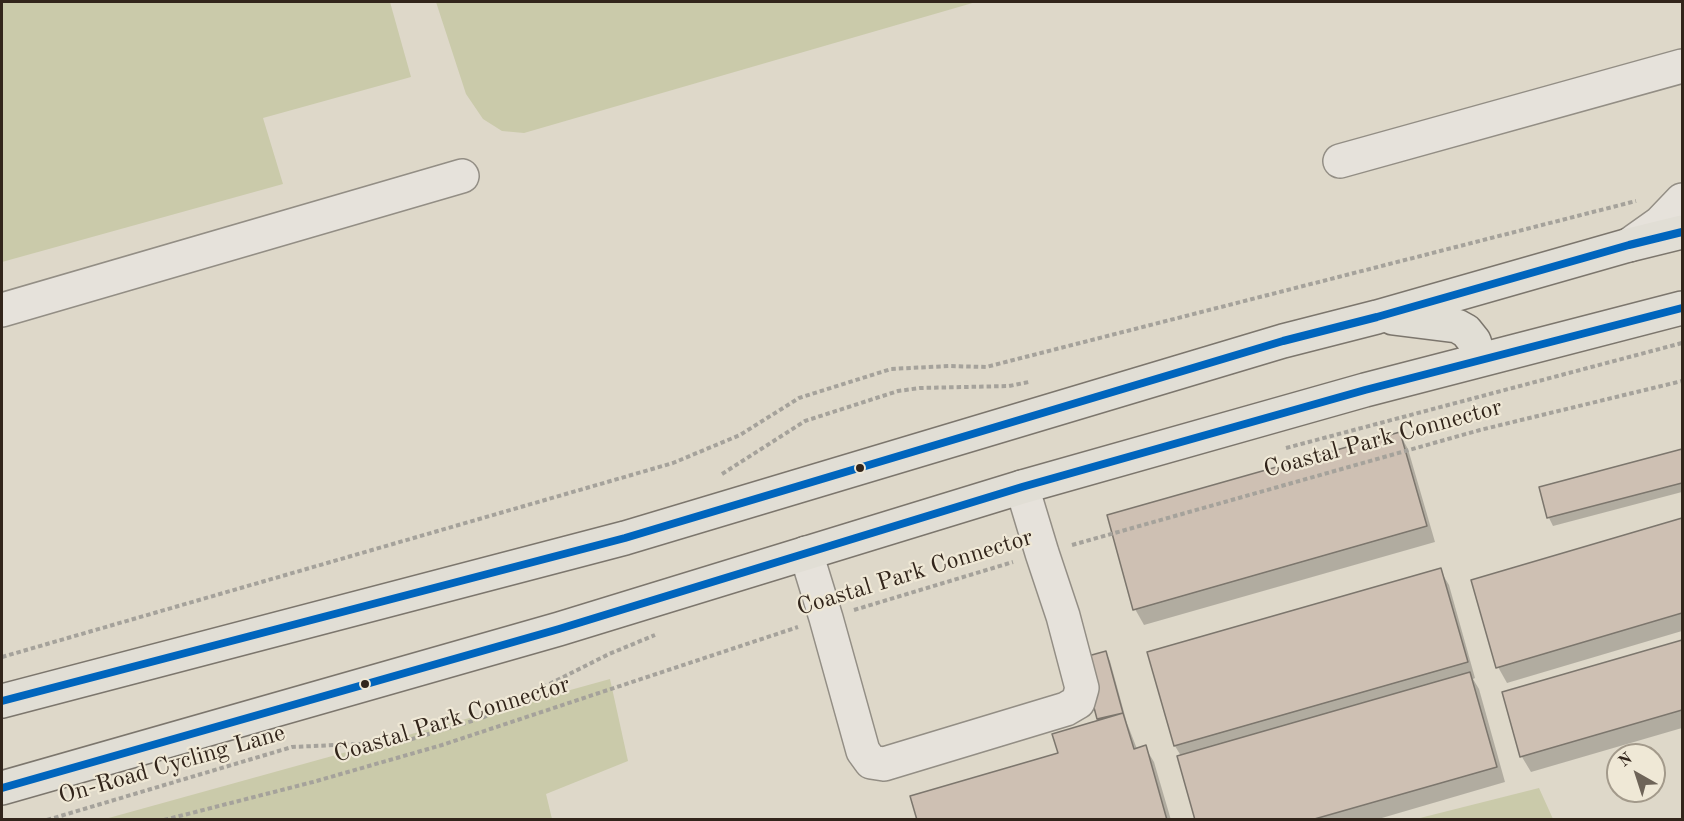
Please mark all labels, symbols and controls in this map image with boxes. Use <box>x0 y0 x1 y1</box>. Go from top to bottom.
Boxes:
street label: Coastal Park Connector <box>1261 393 1505 485</box>
unlabelled marker <box>854 462 866 474</box>
street label: Coastal Park Connector <box>793 523 1037 623</box>
street label: Coastal Park Connector <box>330 670 574 770</box>
unlabelled marker <box>359 678 371 690</box>
street label: On-Road Cycling Lane <box>55 719 289 811</box>
north arrow <box>1606 743 1666 803</box>
text: N <box>1616 751 1636 771</box>

